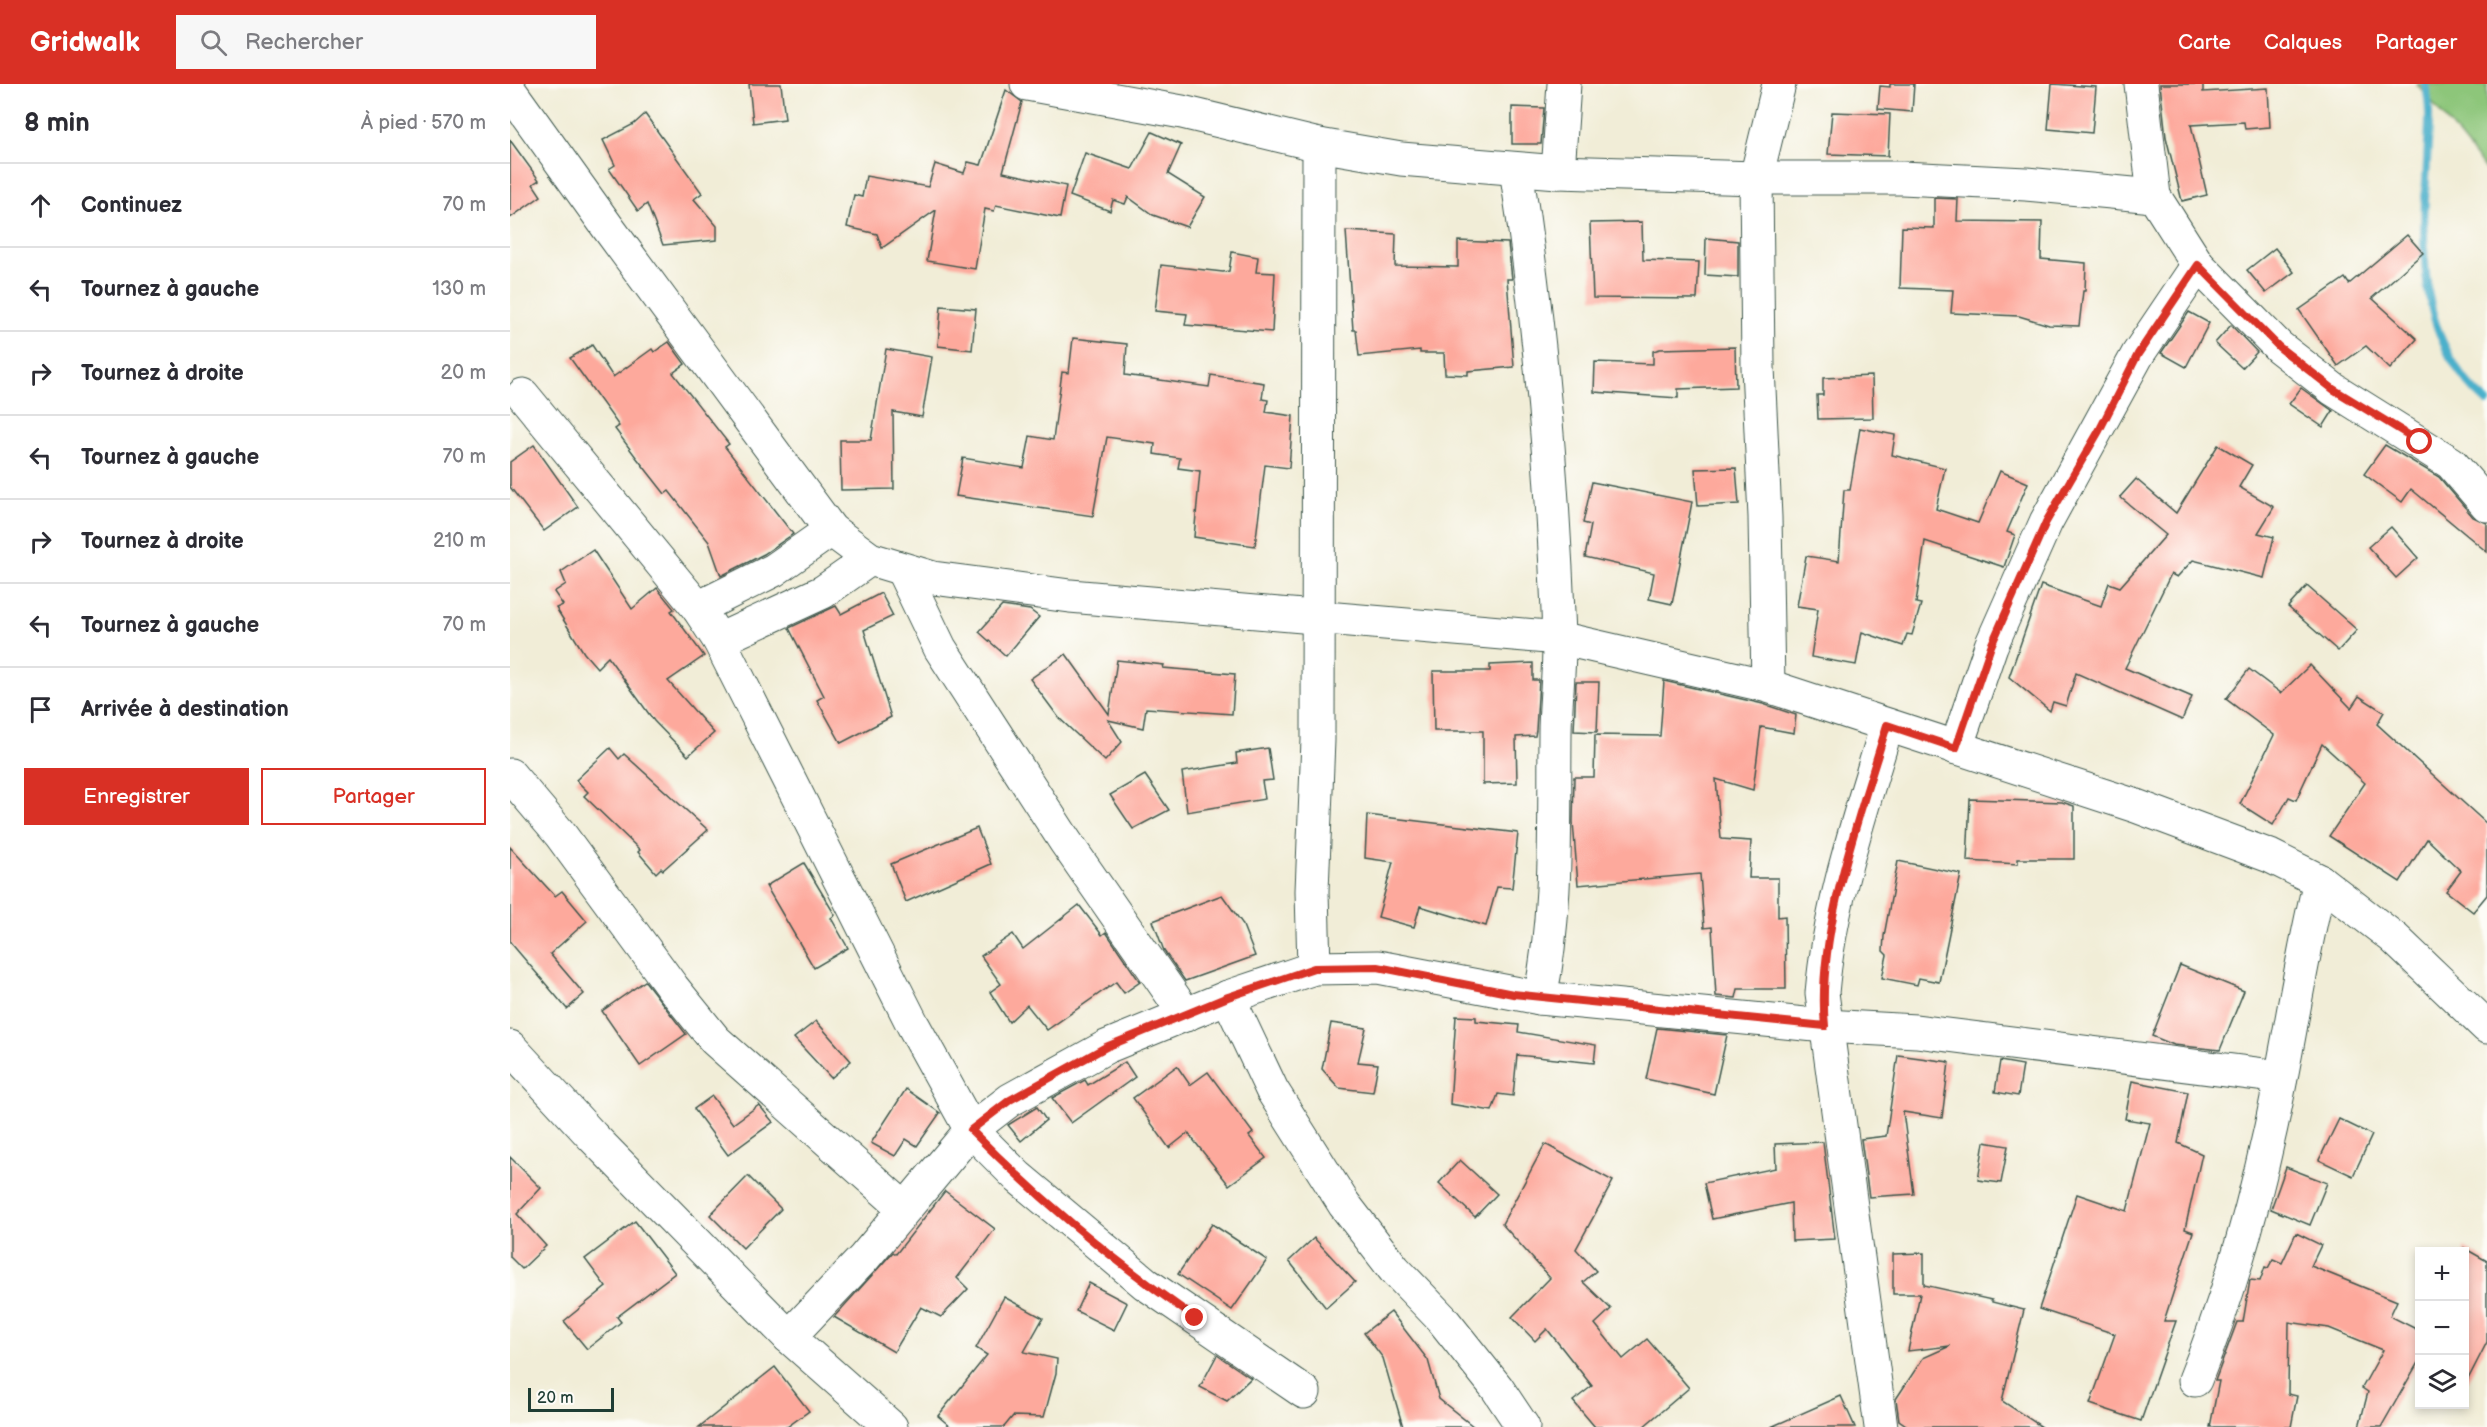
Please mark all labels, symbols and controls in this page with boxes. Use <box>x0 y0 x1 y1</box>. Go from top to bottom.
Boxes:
search box <box>176 15 596 69</box>
text: Gridwalk <box>30 26 140 59</box>
icon: search <box>197 26 230 59</box>
text: Rechercher <box>245 29 363 56</box>
text: Carte <box>2178 30 2231 55</box>
text: Calques <box>2264 30 2342 55</box>
text: Partager <box>2375 30 2457 55</box>
text: 8 min <box>24 108 90 139</box>
text: À pied · 570 m <box>361 111 486 135</box>
icon: ahead <box>24 189 57 222</box>
text: Continuez <box>81 192 182 219</box>
text: 70 m <box>442 193 486 217</box>
icon: left <box>24 273 57 306</box>
text: Tournez à gauche <box>81 276 259 303</box>
text: 130 m <box>432 277 486 301</box>
icon: right <box>24 357 57 390</box>
text: Tournez à droite <box>81 360 244 387</box>
text: 20 m <box>441 361 486 385</box>
route start <box>2406 428 2432 454</box>
icon: left <box>24 441 57 474</box>
text: Tournez à gauche <box>81 444 259 471</box>
text: 70 m <box>442 445 486 469</box>
icon: right <box>24 525 57 558</box>
text: Tournez à droite <box>81 528 244 555</box>
text: 210 m <box>433 529 486 553</box>
icon: left <box>24 609 57 642</box>
text: Tournez à gauche <box>81 612 259 639</box>
text: 70 m <box>442 613 486 637</box>
icon: arrive <box>24 693 57 726</box>
text: Arrivée à destination <box>81 696 289 723</box>
button: Enregistrer <box>24 768 249 825</box>
button: Partager <box>261 768 486 825</box>
map controls <box>2415 1247 2469 1409</box>
button: + <box>2415 1247 2469 1301</box>
button: − <box>2415 1301 2469 1355</box>
route end <box>1181 1304 1207 1330</box>
button: layers <box>2415 1355 2469 1409</box>
scale bar <box>528 1385 614 1412</box>
text: 20 m <box>537 1389 573 1408</box>

